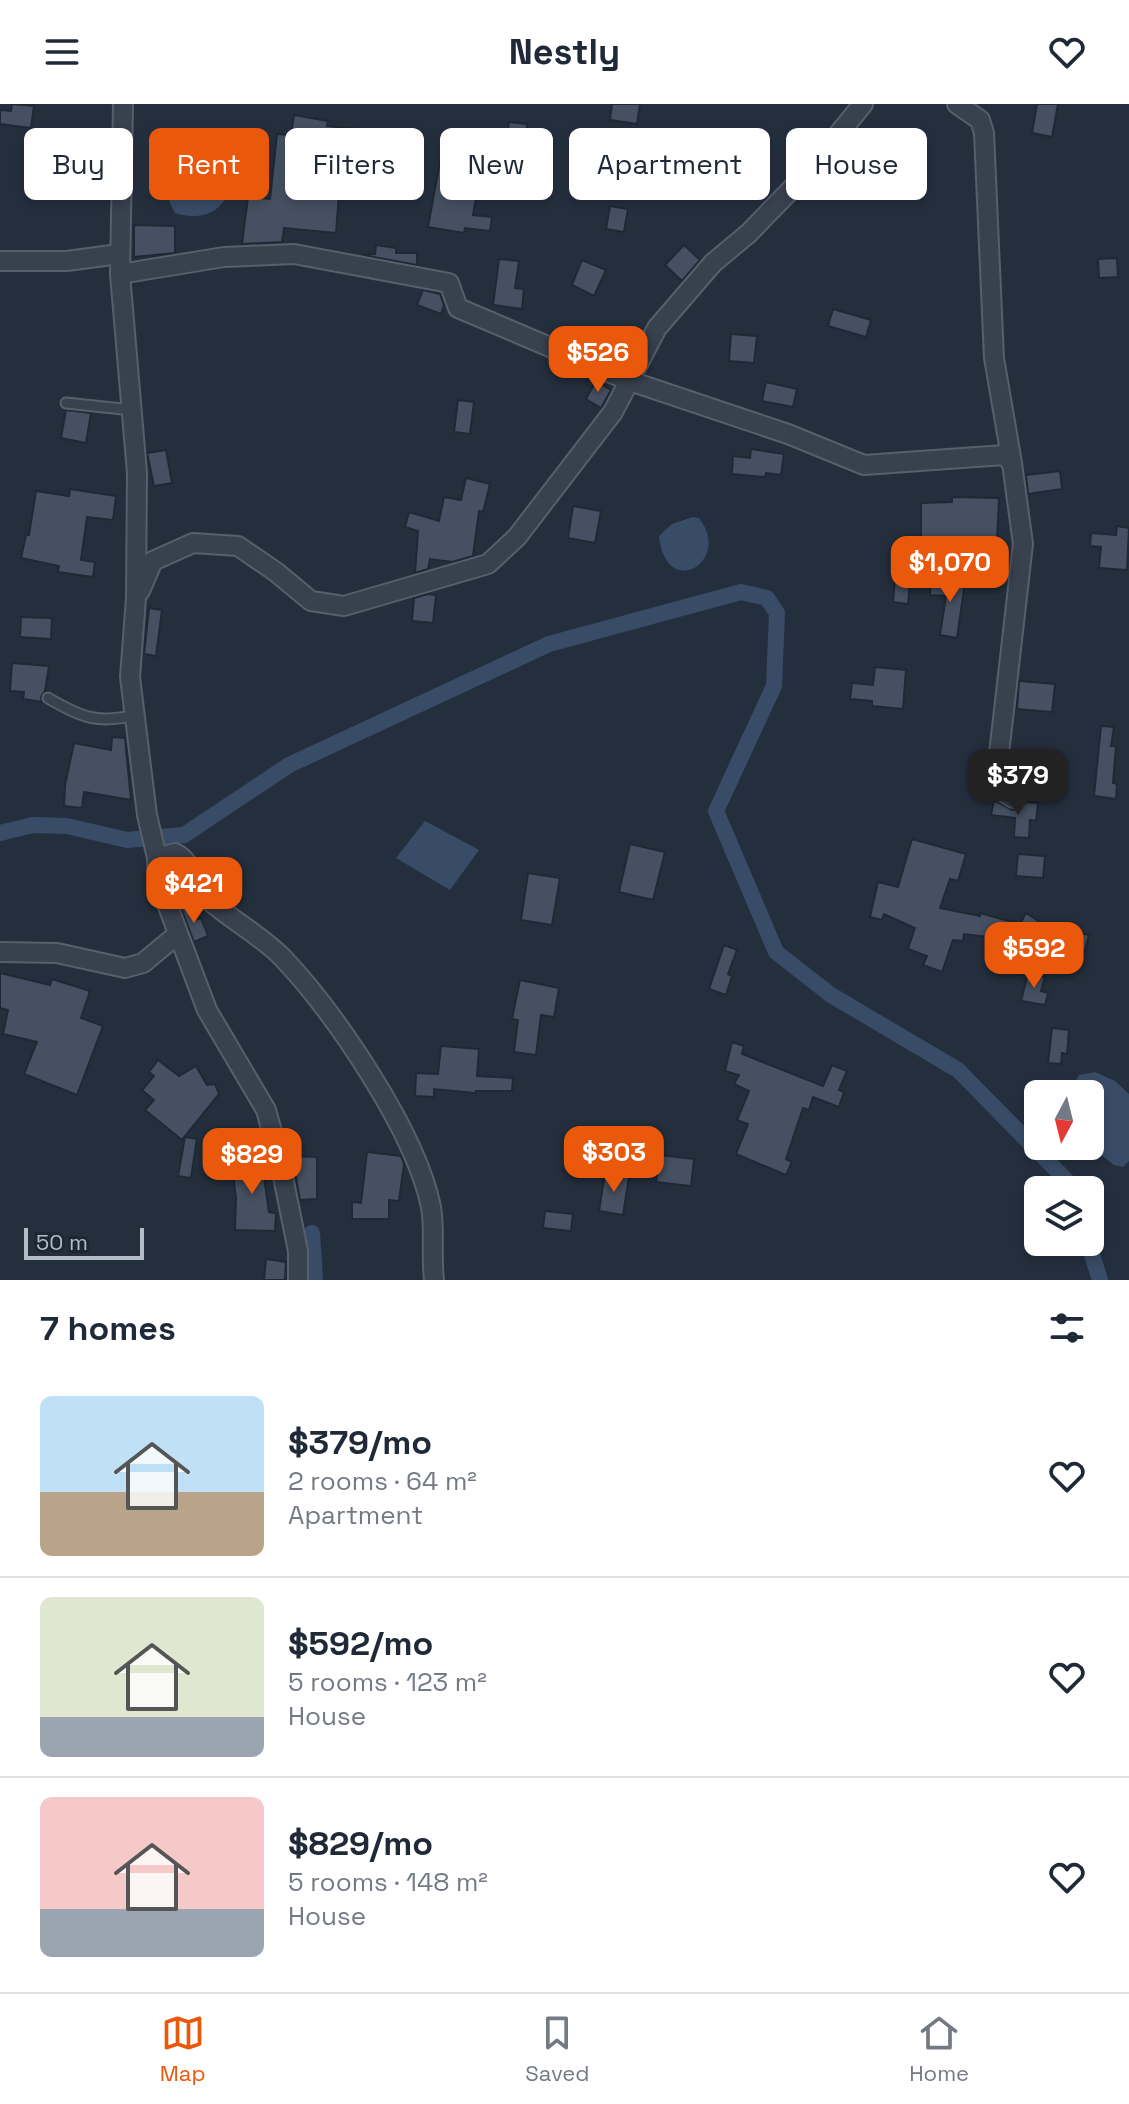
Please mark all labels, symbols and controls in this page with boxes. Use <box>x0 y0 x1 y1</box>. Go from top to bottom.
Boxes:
text: Nestly <box>509 29 620 75</box>
icon: menu <box>40 30 84 74</box>
icon: heart <box>1045 30 1089 74</box>
chip: Buy <box>24 128 133 200</box>
chip: Rent <box>149 128 269 200</box>
chip: Filters <box>285 128 424 200</box>
chip: New <box>440 128 553 200</box>
chip: Apartment <box>569 128 770 200</box>
chip: House <box>786 128 927 200</box>
pin: $526 <box>551 326 645 394</box>
text: $526 <box>567 335 629 369</box>
pin: $1,070 <box>885 536 1015 604</box>
text: $1,070 <box>909 545 991 579</box>
pin: $379 <box>971 749 1065 817</box>
text: $379 <box>987 758 1049 792</box>
pin: $421 <box>147 857 241 925</box>
text: $421 <box>164 866 224 900</box>
pin: $592 <box>987 922 1081 990</box>
text: $592 <box>1003 931 1065 965</box>
north arrow <box>1024 1080 1104 1160</box>
map controls <box>1024 1080 1104 1256</box>
pin: $303 <box>567 1126 661 1194</box>
pin: $829 <box>205 1128 299 1196</box>
text: $303 <box>582 1135 646 1169</box>
text: $829 <box>221 1137 283 1171</box>
button: layers <box>1024 1176 1104 1256</box>
scale bar <box>24 1224 144 1260</box>
text: 50 m <box>36 1228 88 1256</box>
icon: filters <box>1045 1306 1089 1350</box>
text: 7 homes <box>40 1307 176 1350</box>
text: $379/mo <box>288 1421 432 1464</box>
icon: home <box>104 1428 200 1524</box>
icon: heart <box>1045 1454 1089 1498</box>
text: 2 rooms · 64 m² <box>288 1464 477 1498</box>
text: Apartment <box>288 1498 423 1532</box>
text: $592/mo <box>288 1622 433 1665</box>
icon: home <box>104 1629 200 1725</box>
icon: heart <box>1045 1655 1089 1699</box>
text: 5 rooms · 123 m² <box>288 1665 487 1699</box>
text: House <box>288 1699 366 1733</box>
text: $829/mo <box>288 1822 433 1865</box>
icon: home <box>104 1829 200 1925</box>
icon: heart <box>1045 1855 1089 1899</box>
text: 5 rooms · 148 m² <box>288 1865 488 1899</box>
text: House <box>288 1899 366 1933</box>
tab: Map <box>160 2011 206 2087</box>
tab: Saved <box>525 2011 590 2087</box>
tab: Home <box>909 2011 969 2087</box>

